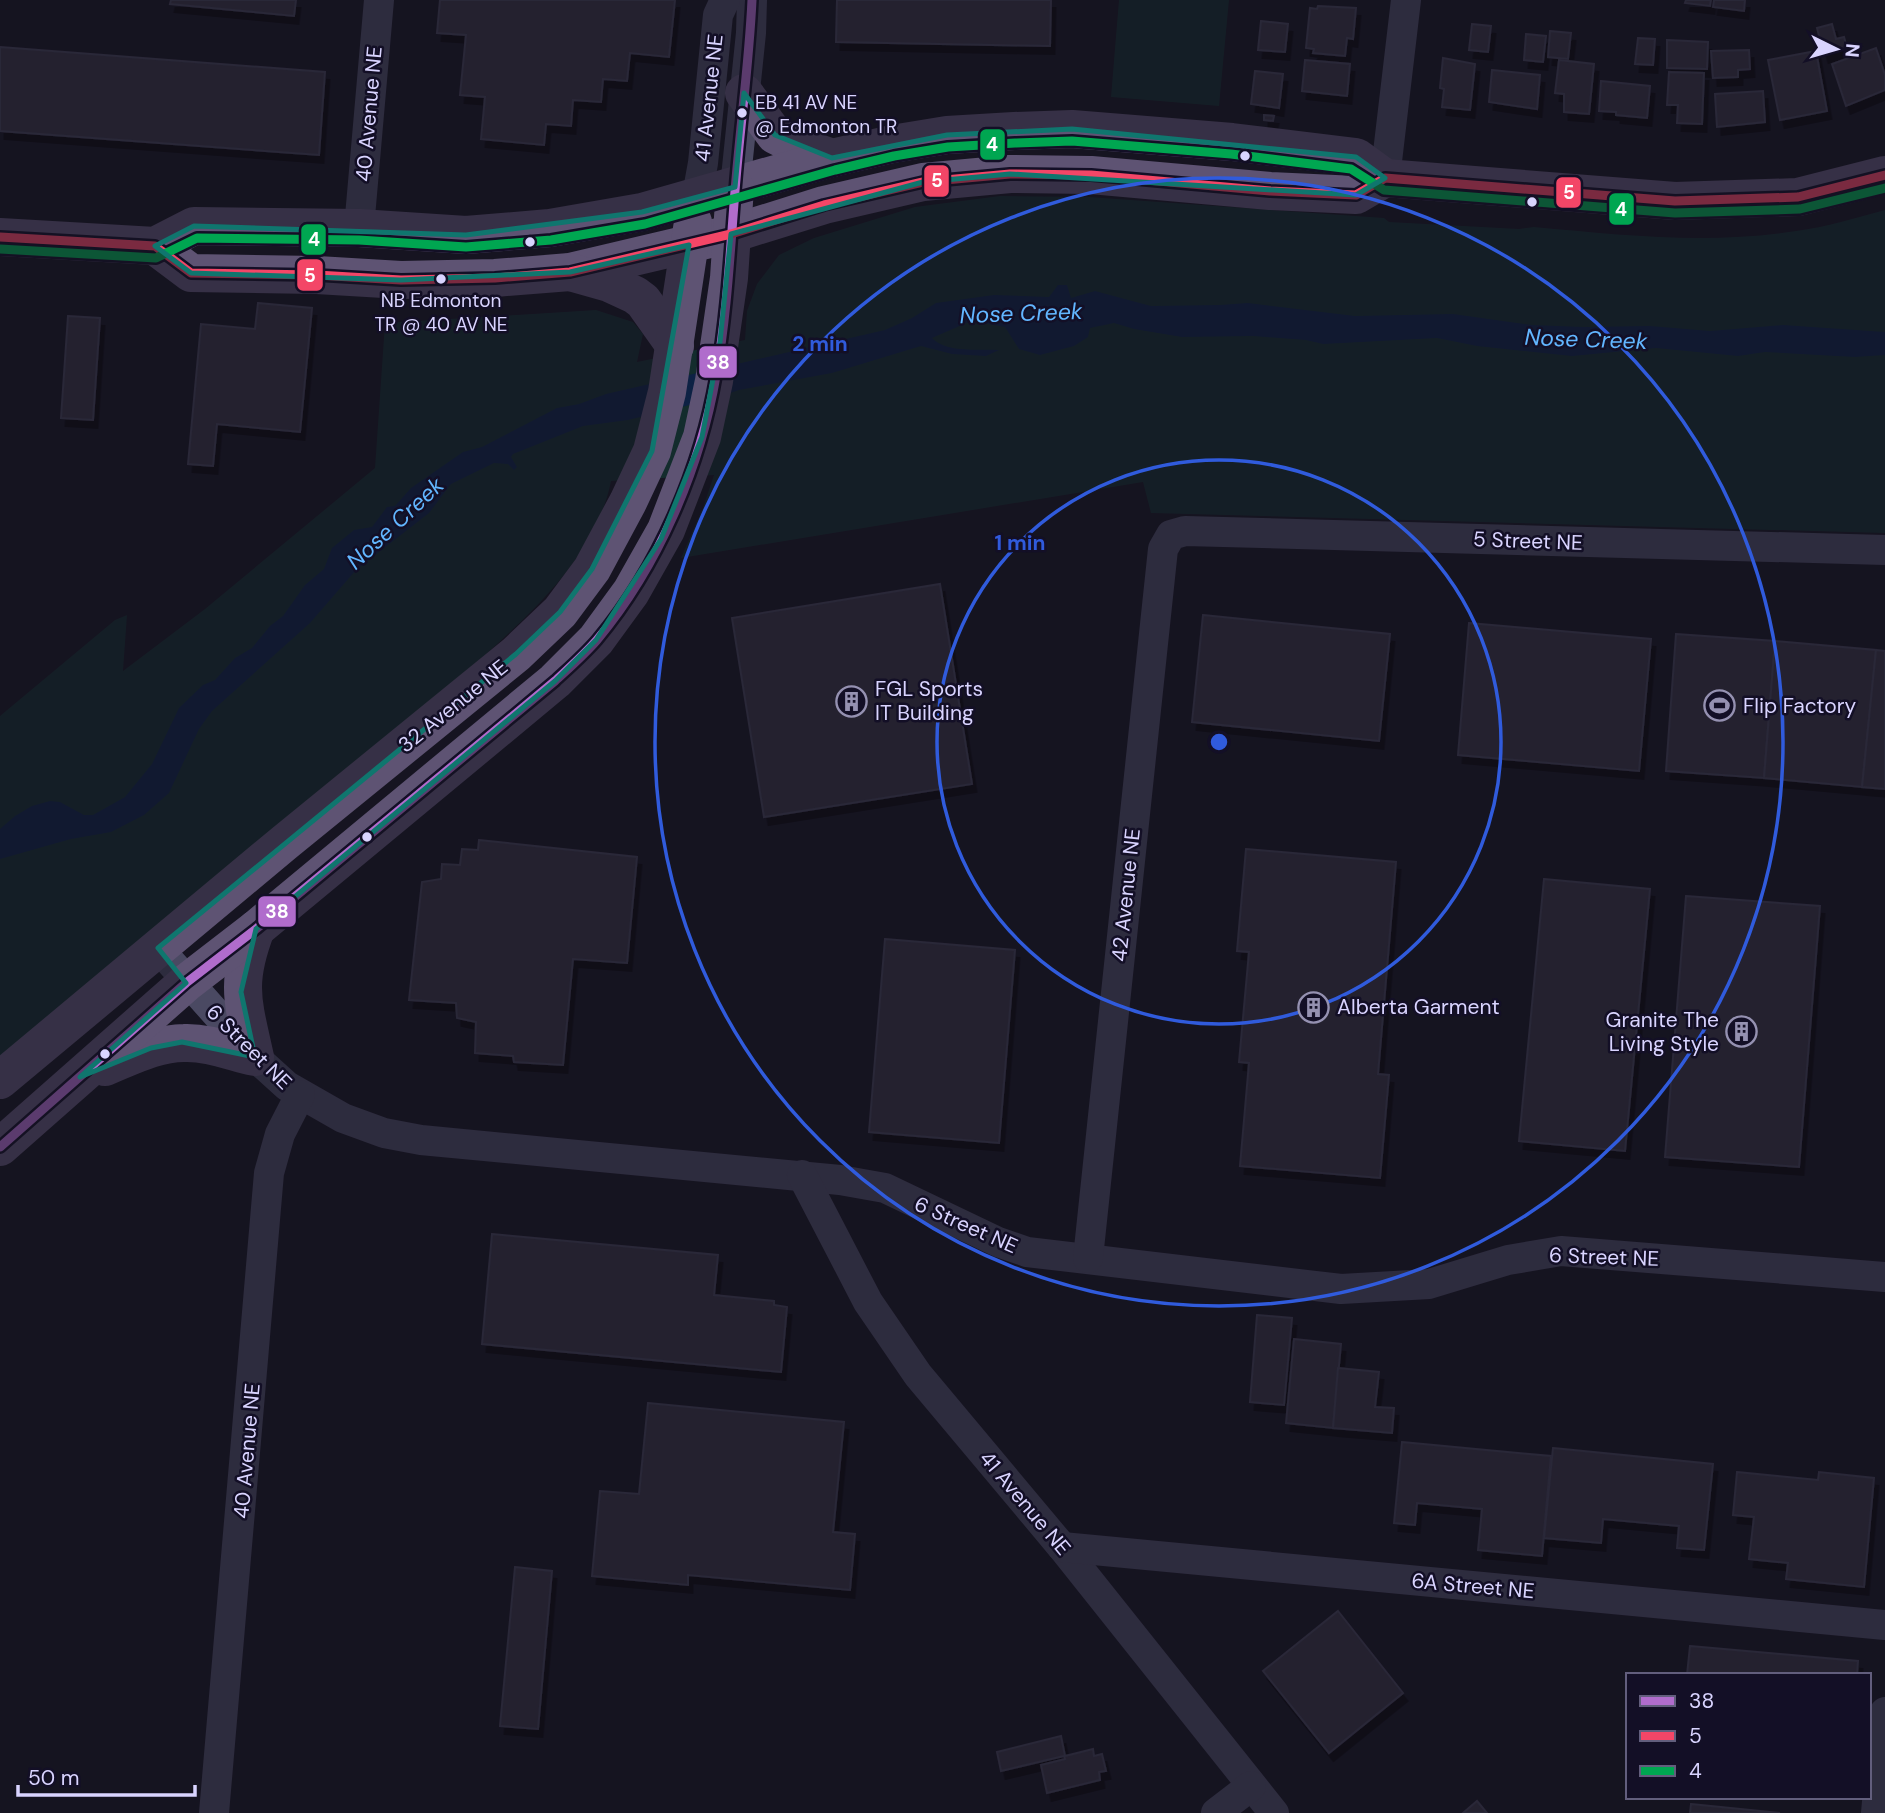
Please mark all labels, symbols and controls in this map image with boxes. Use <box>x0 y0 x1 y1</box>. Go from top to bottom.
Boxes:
north arrow <box>1801 14 1871 84</box>
street label: 41 Avenue NE <box>688 33 730 163</box>
text: N <box>1839 42 1865 58</box>
street label: 40 Avenue NE <box>349 45 389 183</box>
place label: EB 41 AV NE @ Edmonton TR <box>755 90 897 139</box>
marker: EB 41 AV NE @ Edmonton TR <box>735 106 749 120</box>
line badge: 4 <box>979 128 1006 161</box>
text: 4 <box>986 132 998 157</box>
unlabelled marker <box>1238 149 1252 163</box>
line badge: 5 <box>923 164 950 198</box>
text: 5 <box>931 168 943 193</box>
line badge: 5 <box>1555 176 1582 209</box>
text: 5 <box>1563 180 1575 205</box>
line badge: 4 <box>1608 192 1635 226</box>
unlabelled marker <box>1525 195 1539 209</box>
text: 4 <box>1615 197 1627 222</box>
line badge: 4 <box>300 223 327 256</box>
text: 4 <box>308 227 320 252</box>
unlabelled marker <box>523 235 537 249</box>
line badge: 5 <box>296 258 324 292</box>
text: 5 <box>304 263 316 288</box>
marker: NB Edmonton TR @ 40 AV NE <box>434 272 448 286</box>
place label: NB Edmonton TR @ 40 AV NE <box>374 288 508 337</box>
water label: Nose Creek <box>959 296 1083 330</box>
water label: Nose Creek <box>1524 322 1648 356</box>
text: 2 min <box>792 330 848 358</box>
line badge: 38 <box>698 345 738 379</box>
text: 38 <box>706 350 730 375</box>
water label: Nose Creek <box>340 470 450 576</box>
street label: 5 Street NE <box>1473 525 1583 557</box>
text: 1 min <box>994 529 1046 557</box>
street label: 32 Avenue NE <box>392 653 514 759</box>
place label: FGL Sports IT Building <box>875 675 983 727</box>
building icon: FGL Sports IT Building <box>835 684 869 718</box>
sports icon: Flip Factory <box>1703 689 1737 723</box>
place label: Flip Factory <box>1743 692 1857 720</box>
centre of rings <box>1207 730 1231 754</box>
street label: 42 Avenue NE <box>1105 827 1147 963</box>
unlabelled marker <box>360 830 374 844</box>
line badge: 38 <box>257 895 297 928</box>
text: 38 <box>265 899 289 924</box>
building icon: Alberta Garment <box>1297 990 1331 1024</box>
place label: Alberta Garment <box>1337 993 1500 1021</box>
street label: 6 Street NE <box>200 998 298 1096</box>
place label: Granite The Living Style <box>1606 1006 1719 1058</box>
building icon: Granite The Living Style <box>1725 1015 1759 1049</box>
unlabelled marker <box>98 1047 112 1061</box>
street label: 6 Street NE <box>910 1190 1022 1260</box>
street label: 6 Street NE <box>1548 1241 1660 1273</box>
street label: 40 Avenue NE <box>227 1382 267 1520</box>
street label: 41 Avenue NE <box>973 1445 1077 1561</box>
street label: 6A Street NE <box>1410 1567 1536 1605</box>
legend <box>1626 1673 1871 1799</box>
text: 38 <box>1689 1687 1714 1715</box>
text: 5 <box>1689 1722 1702 1750</box>
scale bar <box>18 1754 194 1798</box>
text: 4 <box>1689 1757 1702 1785</box>
text: 50 m <box>28 1764 79 1792</box>

